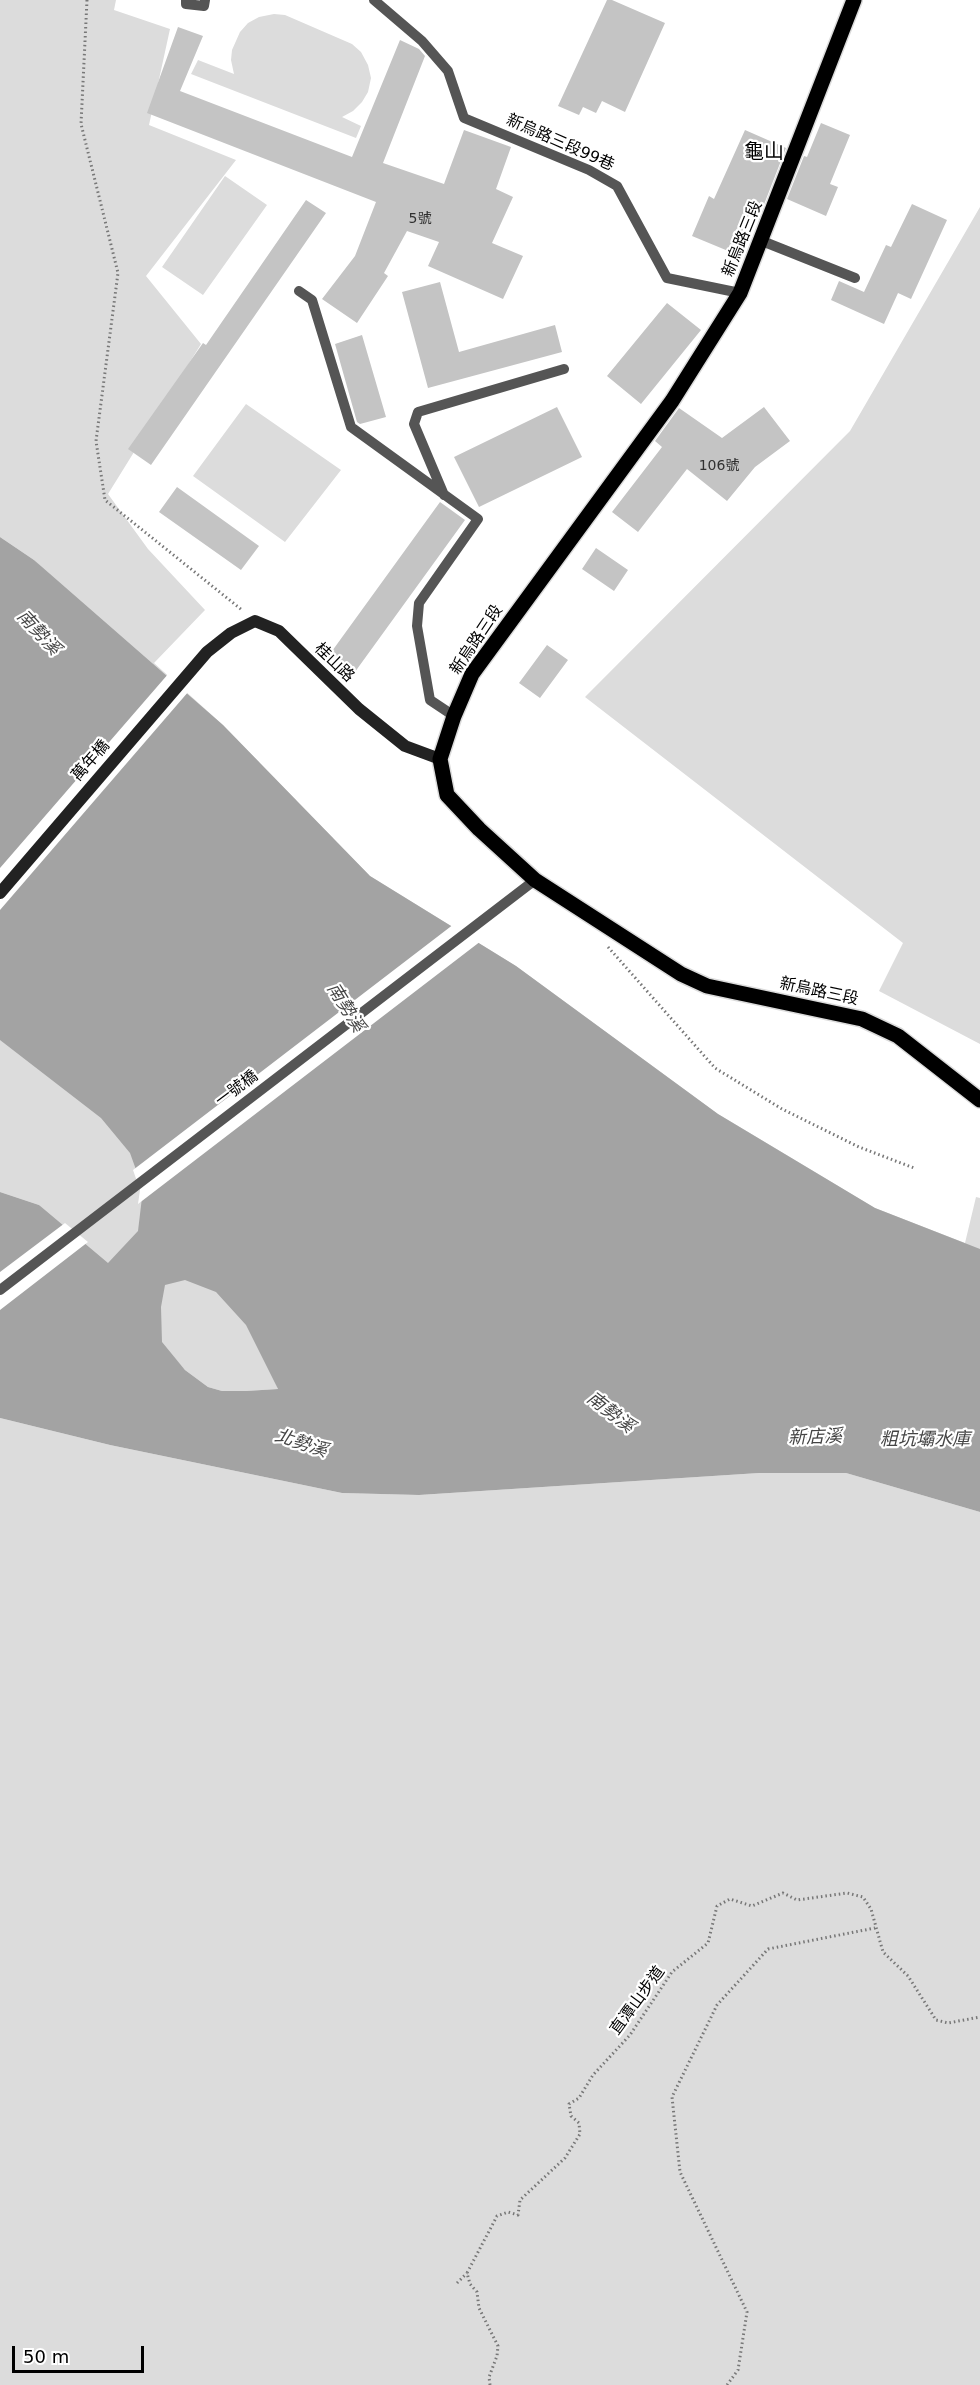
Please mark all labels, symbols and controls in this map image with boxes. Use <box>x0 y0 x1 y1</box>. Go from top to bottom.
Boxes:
street label: 新烏路三段99巷 <box>503 111 617 175</box>
district label: 龜山 <box>744 141 784 165</box>
street label: 新烏路三段 <box>719 198 767 280</box>
house number: 5號 <box>409 211 431 227</box>
house number: 106號 <box>699 458 739 474</box>
street label: 新烏路三段 <box>447 601 507 679</box>
water label: 南勢溪 <box>12 606 64 660</box>
street label: 桂山路 <box>310 639 358 687</box>
street label: 萬年橋 <box>68 737 114 785</box>
street label: 新烏路三段 <box>778 974 860 1010</box>
water label: 南勢溪 <box>322 979 368 1037</box>
street label: 一號橋 <box>212 1067 262 1111</box>
water label: 南勢溪 <box>582 1388 638 1438</box>
water label: 北勢溪 <box>272 1425 330 1463</box>
water label: 新店溪 <box>788 1426 842 1450</box>
water label: 粗坑壩水庫 <box>880 1429 970 1451</box>
street label: 直潭山步道 <box>607 1963 669 2039</box>
scale bar <box>15 2334 147 2372</box>
text: 50 m <box>23 2346 69 2367</box>

